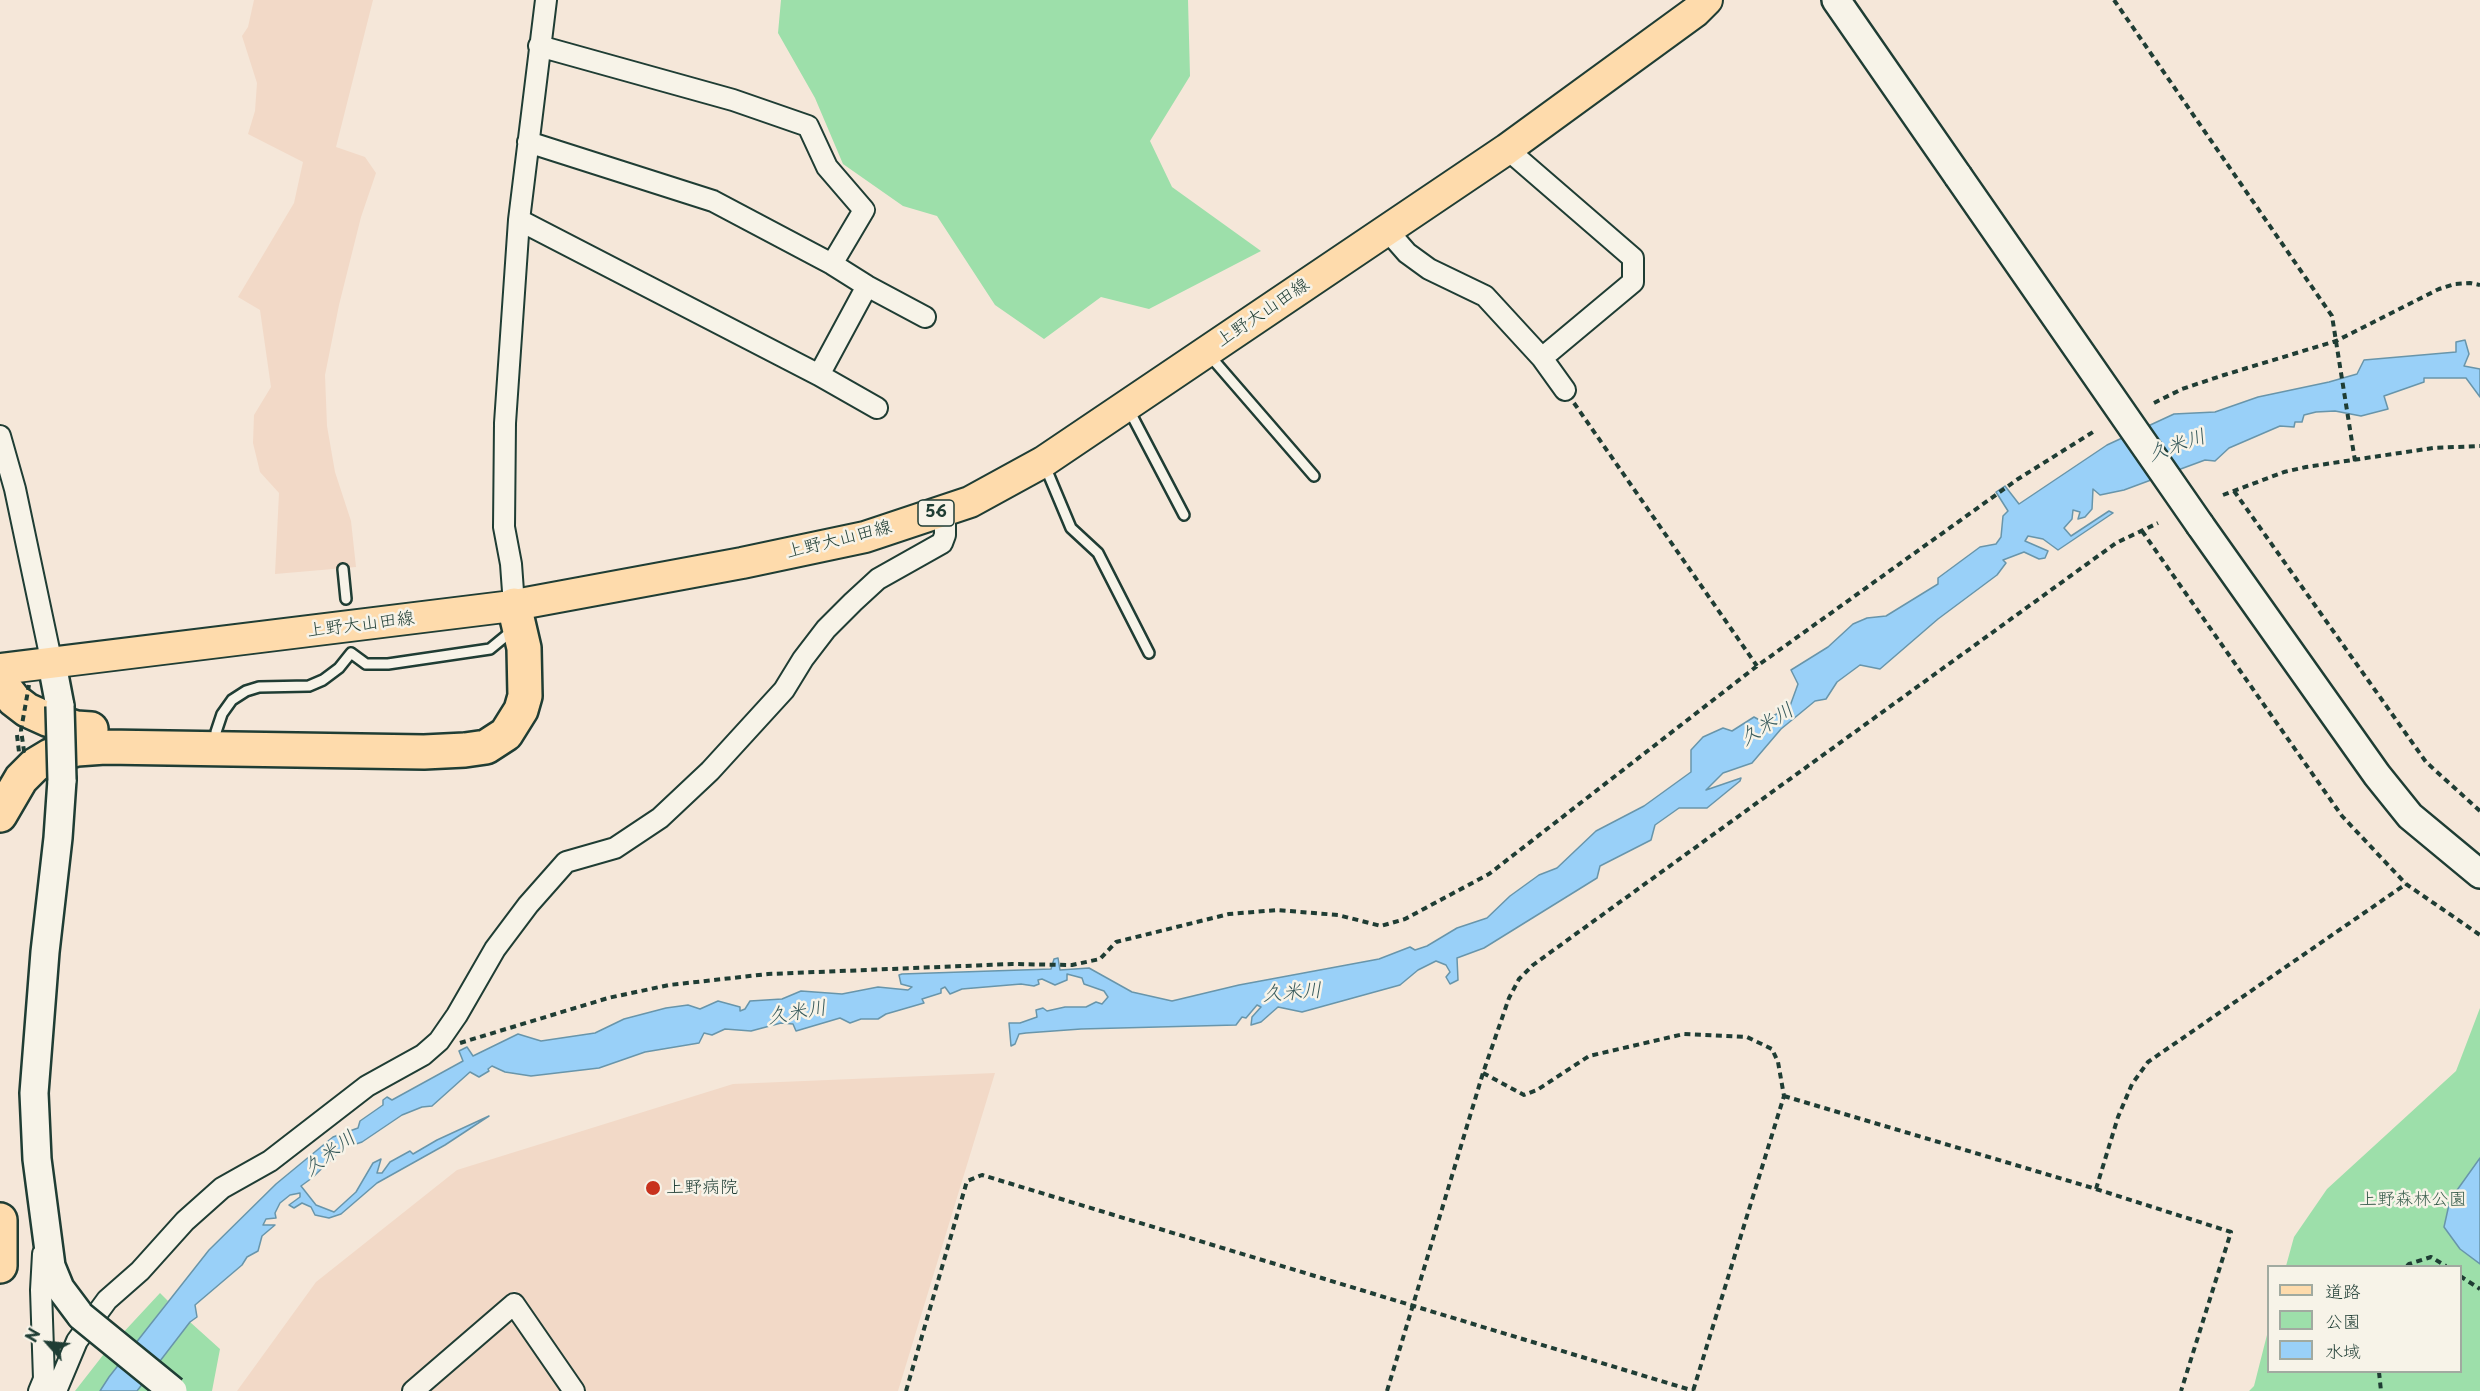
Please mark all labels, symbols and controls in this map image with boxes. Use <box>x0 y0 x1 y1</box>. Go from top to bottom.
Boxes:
street label: 上野大山田線 <box>1212 274 1314 352</box>
water label: 久米川 <box>2145 425 2209 467</box>
road number: 56 <box>918 500 954 526</box>
street label: 上野大山田線 <box>784 516 894 564</box>
street label: 上野大山田線 <box>306 608 416 642</box>
water label: 久米川 <box>1735 699 1799 751</box>
water label: 久米川 <box>1261 979 1323 1007</box>
water label: 久米川 <box>765 996 829 1030</box>
water label: 久米川 <box>299 1126 361 1182</box>
place label: 上野病院 <box>666 1177 738 1199</box>
marker: 上野病院 <box>644 1179 662 1197</box>
park label: 上野森林公園 <box>2359 1189 2467 1211</box>
legend <box>2267 1265 2462 1373</box>
text: 道路 <box>2325 1277 2361 1304</box>
text: 公園 <box>2325 1307 2361 1334</box>
north arrow <box>18 1313 78 1373</box>
text: N <box>18 1324 46 1346</box>
text: 水域 <box>2325 1337 2361 1364</box>

